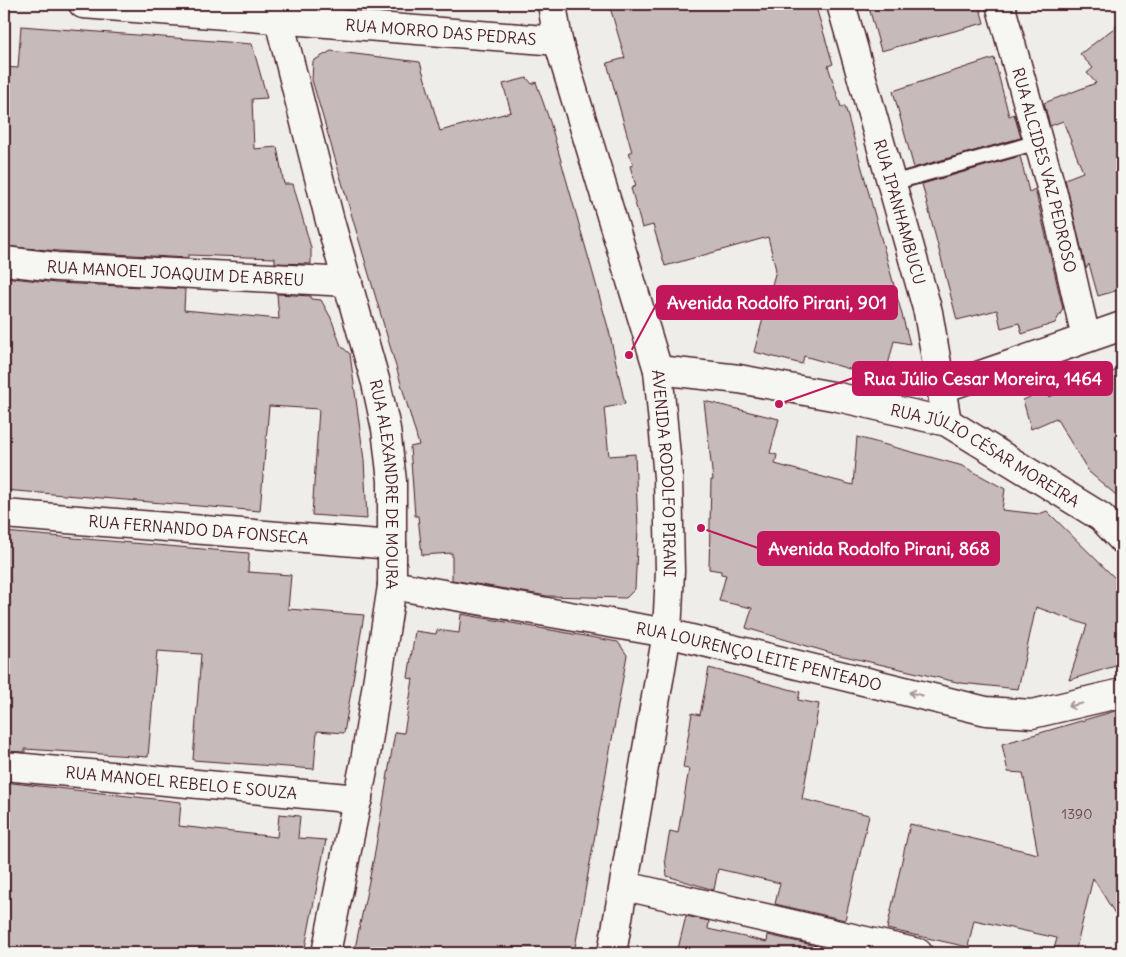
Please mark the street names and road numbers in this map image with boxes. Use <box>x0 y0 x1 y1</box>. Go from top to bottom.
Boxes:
street label: RUA MORRO DAS PEDRAS <box>345 14 537 49</box>
street label: RUA ALCIDES VAZ PEDROSO <box>1008 65 1081 275</box>
street label: RUA IPANHAMBUCU <box>870 137 930 287</box>
street label: RUA MANOEL JOAQUIM DE ABREU <box>46 256 305 290</box>
street label: AVENIDA RODOLFO PIRANI <box>648 369 680 578</box>
street label: RUA ALEXANDRE DE MOURA <box>366 378 402 589</box>
street label: RUA JÚLIO CÉSAR MOREIRA <box>889 399 1083 511</box>
street label: RUA FERNANDO DA FONSECA <box>88 511 309 548</box>
street label: RUA LOURENÇO LEITE PENTEADO <box>635 618 884 695</box>
street label: RUA MANOEL REBELO E SOUZA <box>65 762 298 803</box>

